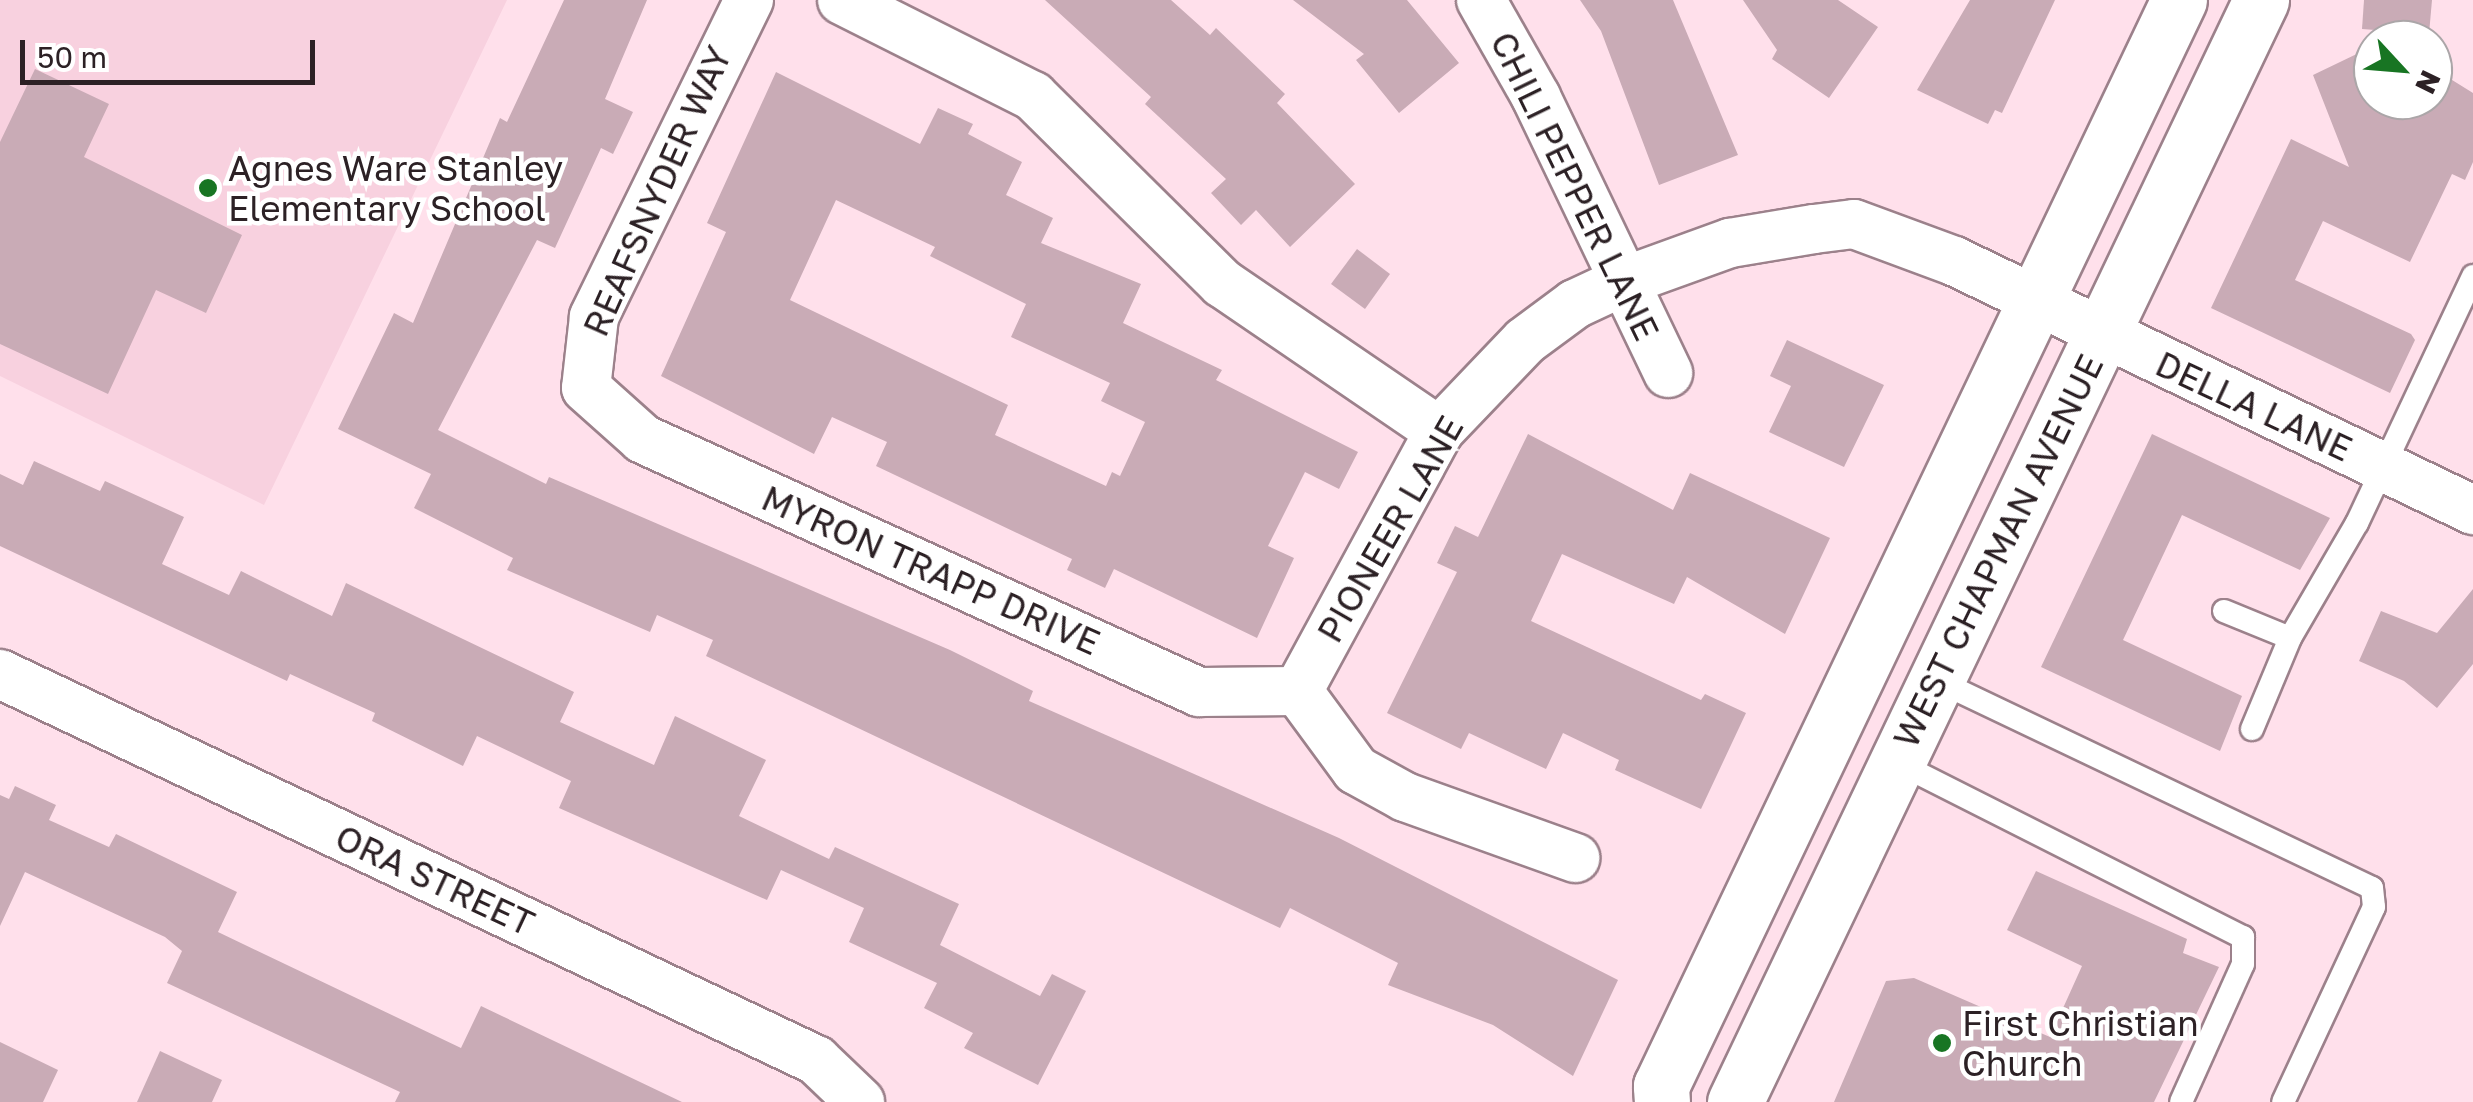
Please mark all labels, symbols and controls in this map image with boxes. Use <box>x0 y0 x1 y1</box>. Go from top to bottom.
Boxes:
scale bar <box>25 20 320 82</box>
north arrow <box>2353 20 2453 120</box>
street label: CHILI PEPPER LANE <box>1482 25 1668 347</box>
text: 50 m <box>37 39 107 75</box>
street label: REAFSNYDER WAY <box>574 40 740 342</box>
text: N <box>2409 66 2448 99</box>
place label: Agnes Ware Stanley Elementary School <box>228 147 563 229</box>
marker: Agnes Ware Stanley Elementary School <box>197 177 219 199</box>
street label: DELLA LANE <box>2149 342 2359 470</box>
street label: WEST CHAPMAN AVENUE <box>1884 348 2112 754</box>
street label: PIONEER LANE <box>1308 408 1472 650</box>
street label: MYRON TRAPP DRIVE <box>756 477 1106 663</box>
street label: ORA STREET <box>329 816 541 944</box>
place label: First Christian Church <box>1962 1002 2199 1084</box>
marker: First Christian Church <box>1931 1032 1953 1054</box>

